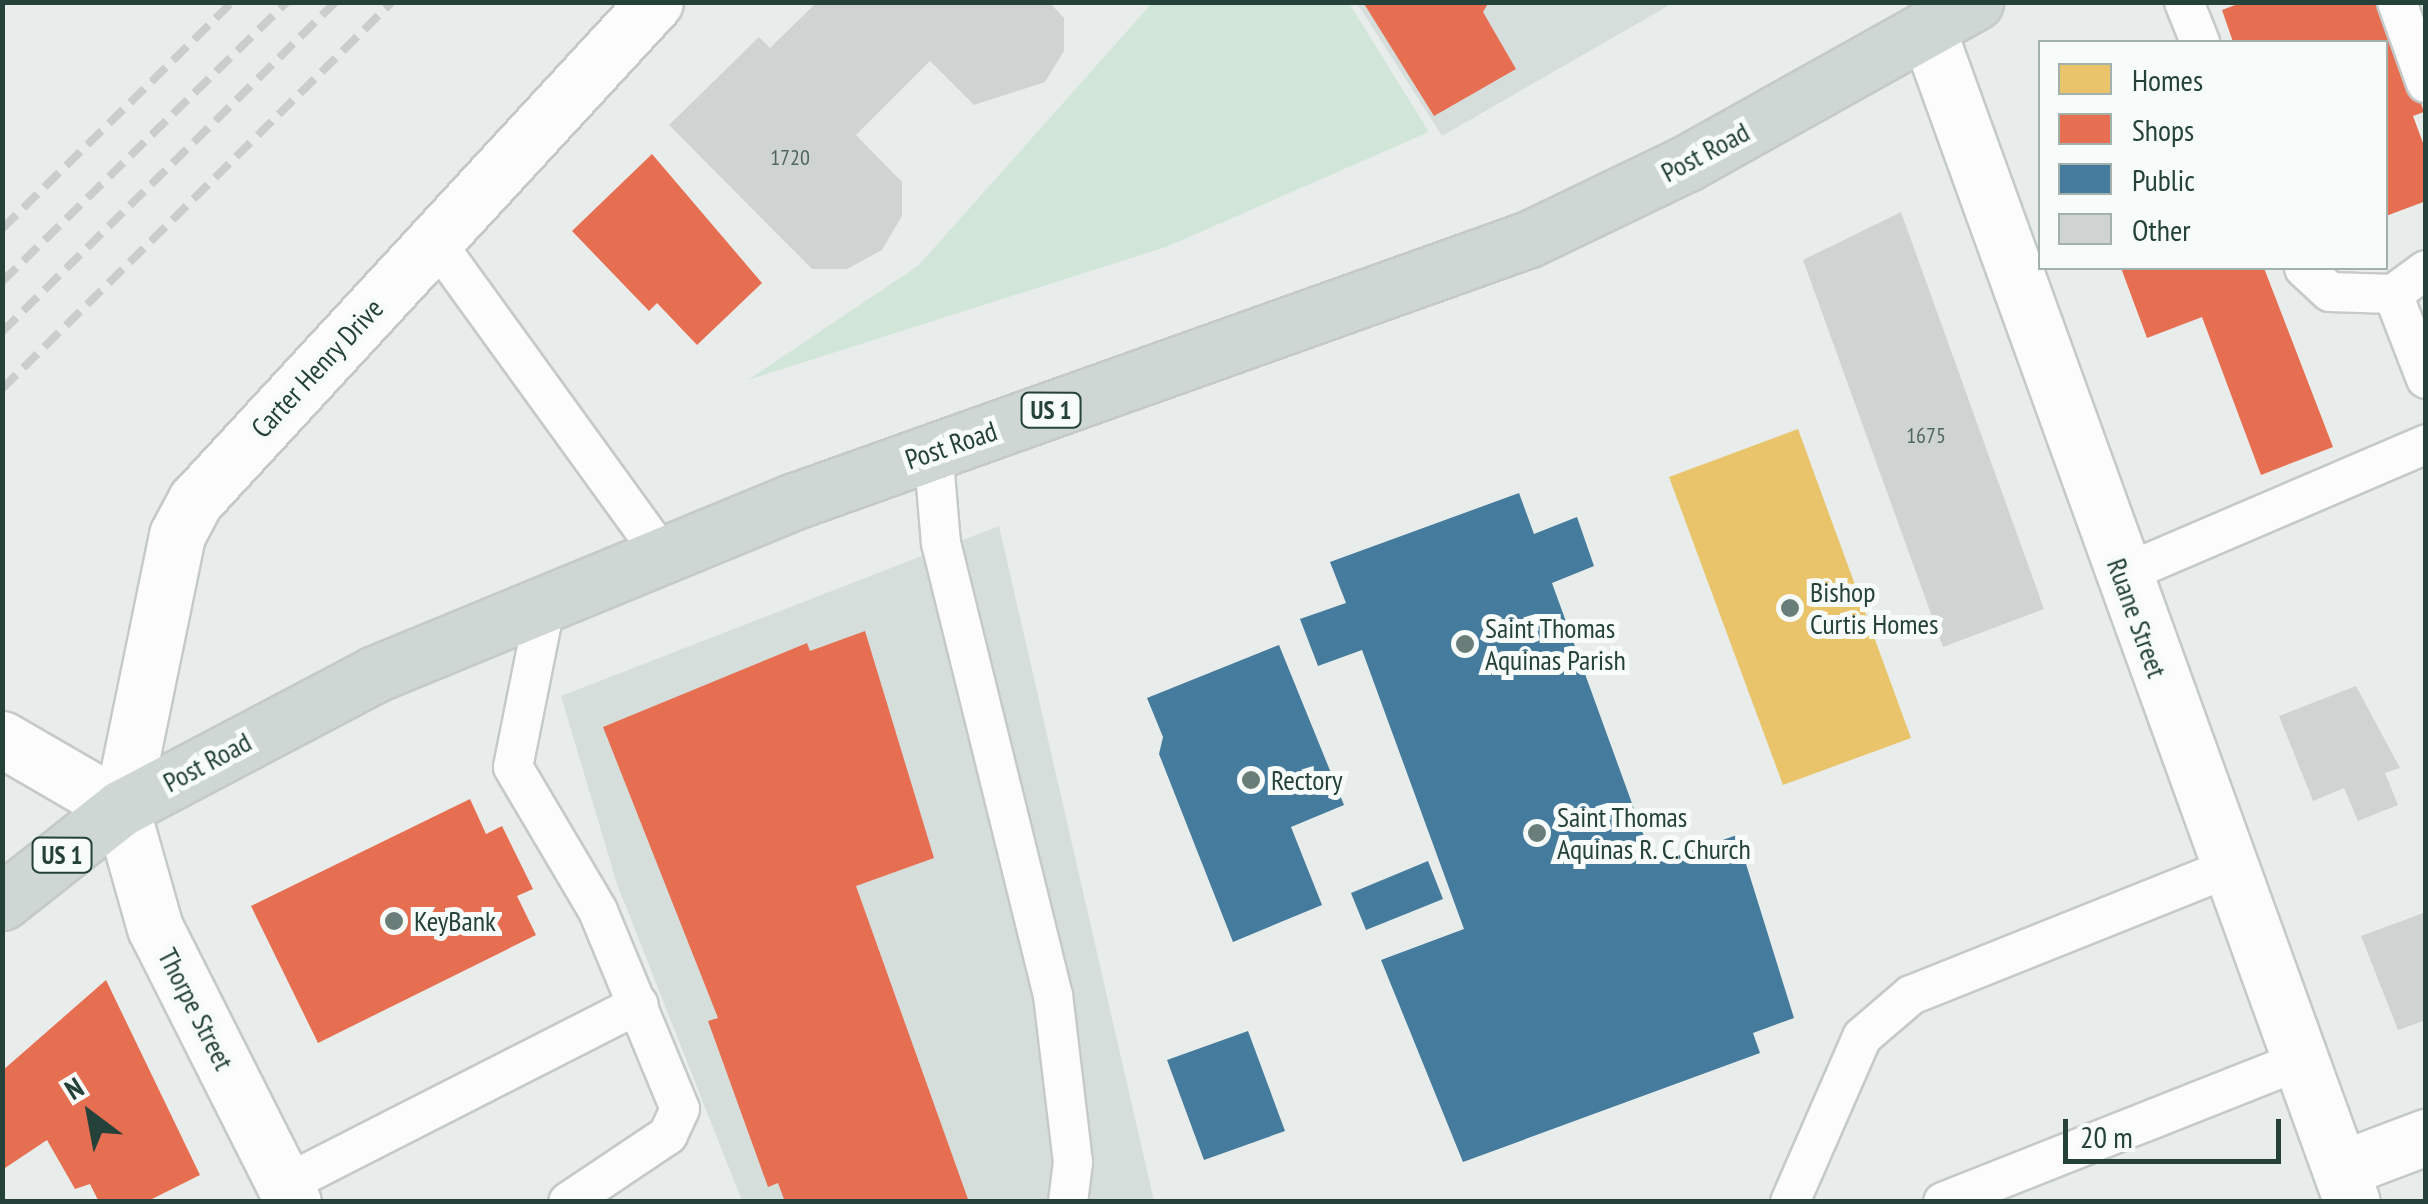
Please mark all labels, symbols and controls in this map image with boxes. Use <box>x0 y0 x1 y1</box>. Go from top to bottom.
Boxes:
legend <box>2038 40 2388 270</box>
text: Homes <box>2132 60 2203 99</box>
text: Shops <box>2132 110 2194 149</box>
street label: Post Road <box>1655 115 1755 189</box>
house number: 1720 <box>770 145 810 171</box>
text: Public <box>2132 160 2195 199</box>
text: Other <box>2132 210 2191 249</box>
street label: Carter Henry Drive <box>244 291 390 445</box>
road number: US 1 <box>1018 390 1084 430</box>
street label: Post Road <box>901 414 1001 476</box>
house number: 1675 <box>1906 423 1946 449</box>
street label: Ruane Street <box>2100 554 2174 682</box>
place label: Bishop Curtis Homes <box>1810 575 1938 641</box>
marker: Bishop Curtis Homes <box>1779 597 1801 619</box>
place label: Saint Thomas Aquinas Parish <box>1485 611 1626 677</box>
marker: Saint Thomas Aquinas Parish <box>1454 633 1476 655</box>
street label: Post Road <box>157 725 257 799</box>
place label: Rectory <box>1271 763 1342 797</box>
marker: Rectory <box>1240 769 1262 791</box>
place label: Saint Thomas Aquinas R. C. Church <box>1557 800 1755 866</box>
marker: Saint Thomas Aquinas R. C. Church <box>1526 822 1548 844</box>
road number: US 1 <box>30 835 94 875</box>
place label: KeyBank <box>414 904 496 938</box>
marker: KeyBank <box>383 910 405 932</box>
street label: Thorpe Street <box>151 942 241 1076</box>
north arrow <box>40 1064 140 1164</box>
text: N <box>58 1068 90 1108</box>
scale bar <box>2068 1099 2286 1161</box>
text: 20 m <box>2080 1117 2133 1156</box>

